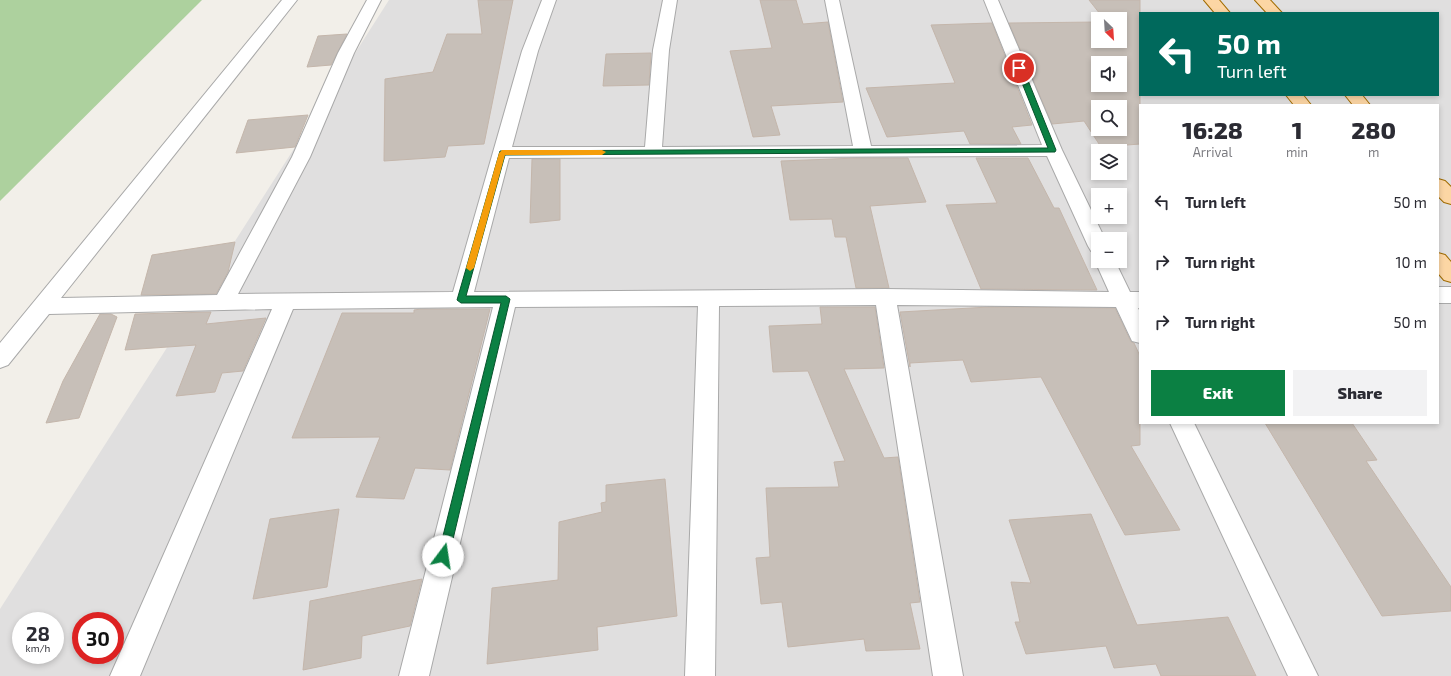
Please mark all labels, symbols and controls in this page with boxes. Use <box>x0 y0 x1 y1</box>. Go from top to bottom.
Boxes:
north arrow <box>1091 12 1127 48</box>
map controls <box>1091 12 1127 268</box>
text: 50 m <box>1217 26 1281 60</box>
icon: left <box>1151 28 1203 80</box>
pin <box>1002 51 1036 85</box>
button: sound <box>1091 56 1127 92</box>
icon: arrive <box>1008 57 1030 79</box>
text: Turn left <box>1217 60 1287 82</box>
button: search <box>1091 100 1127 136</box>
text: 16:28 <box>1182 115 1243 144</box>
text: 1 <box>1292 115 1302 144</box>
text: 280 <box>1351 115 1396 144</box>
button: layers <box>1091 144 1127 180</box>
text: Arrival <box>1193 144 1232 160</box>
text: min <box>1286 144 1308 160</box>
text: m <box>1368 144 1379 160</box>
button: + <box>1091 188 1127 224</box>
icon: left <box>1151 191 1173 213</box>
text: Turn left <box>1185 193 1246 211</box>
text: 50 m <box>1393 193 1427 211</box>
button: − <box>1091 232 1127 268</box>
icon: right <box>1151 251 1173 273</box>
text: Turn right <box>1185 253 1255 271</box>
text: 10 m <box>1395 253 1427 271</box>
icon: right <box>1151 311 1173 333</box>
text: Turn right <box>1185 313 1255 331</box>
text: 50 m <box>1393 313 1427 331</box>
button: Exit <box>1151 370 1285 416</box>
button: Share <box>1293 370 1427 416</box>
position arrow <box>422 535 464 577</box>
speed limit sign: 30 <box>72 612 124 664</box>
text: 28 <box>26 621 50 645</box>
text: km/h <box>26 642 50 654</box>

